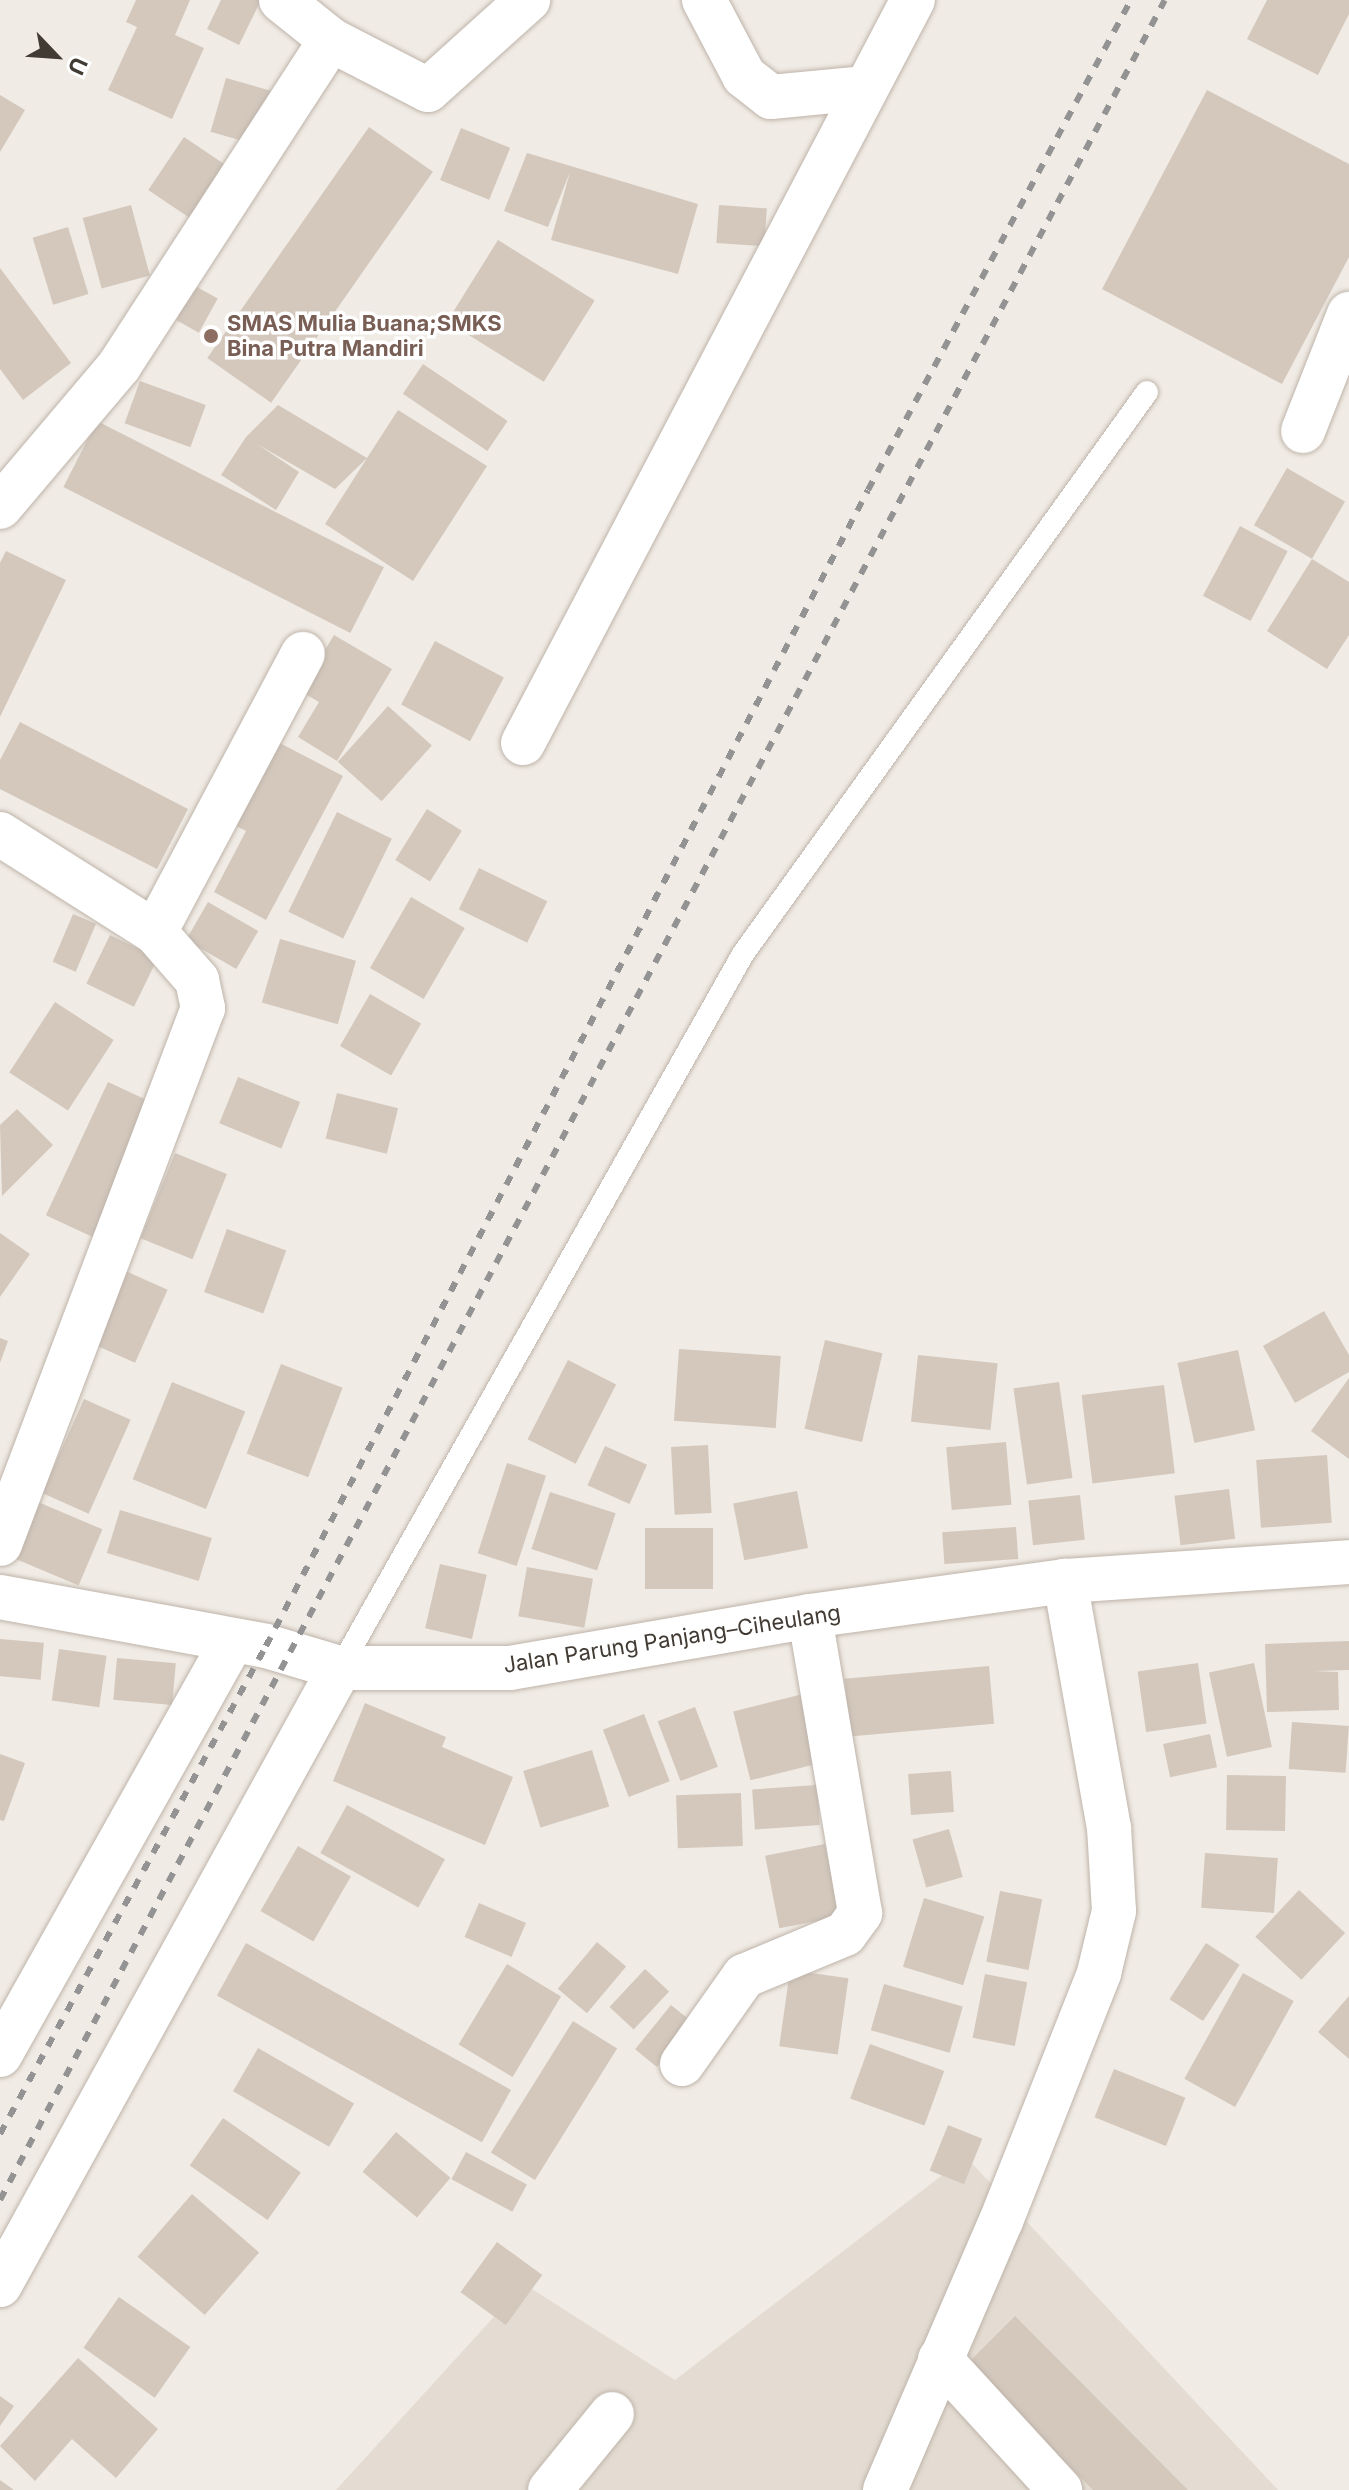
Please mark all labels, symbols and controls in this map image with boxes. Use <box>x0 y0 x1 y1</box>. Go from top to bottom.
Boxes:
north arrow <box>16 16 96 96</box>
text: U <box>63 53 93 79</box>
place label: SMAS Mulia Buana;SMKS Bina Putra Mandiri <box>227 310 502 362</box>
marker: SMAS Mulia Buana;SMKS Bina Putra Mandiri <box>202 327 220 345</box>
street label: Jalan Parung Panjang–Ciheulang <box>501 1599 843 1679</box>

